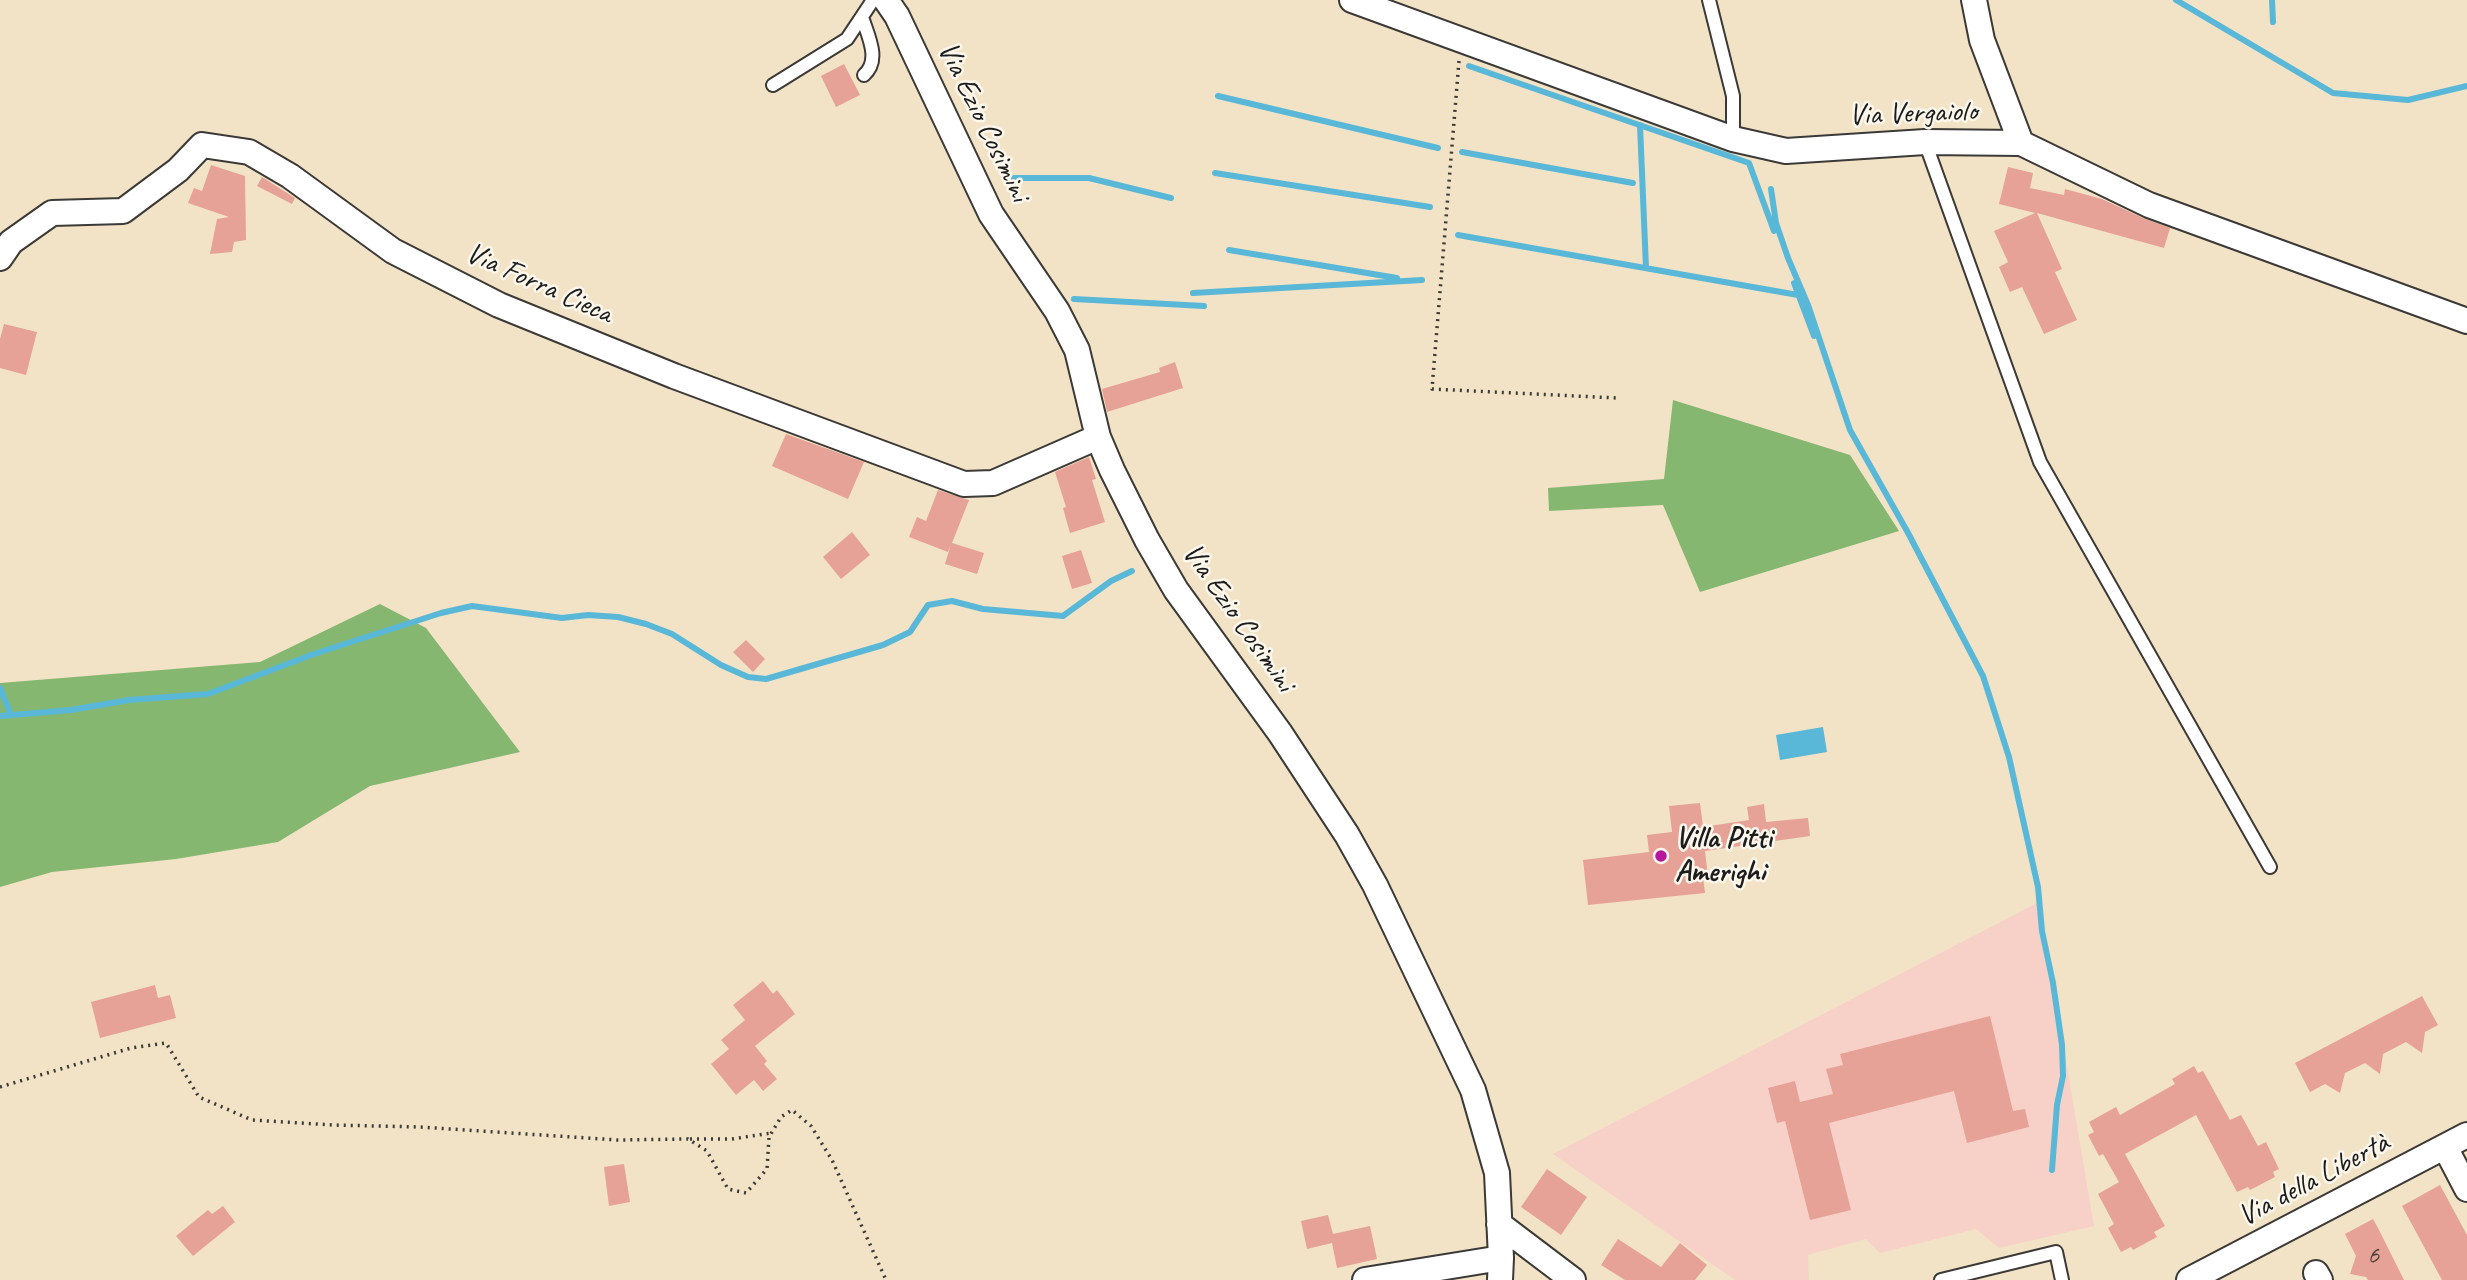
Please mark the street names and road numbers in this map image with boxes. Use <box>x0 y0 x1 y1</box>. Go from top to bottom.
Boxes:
street label: Via Ezio Cosimini <box>929 36 1037 208</box>
street label: Via Vergaiolo <box>1848 94 1978 134</box>
street label: Via Forra Cieca <box>460 236 618 332</box>
street label: Via Ezio Cosimini <box>1174 537 1302 699</box>
street label: Via della Libertà <box>2232 1125 2396 1235</box>

